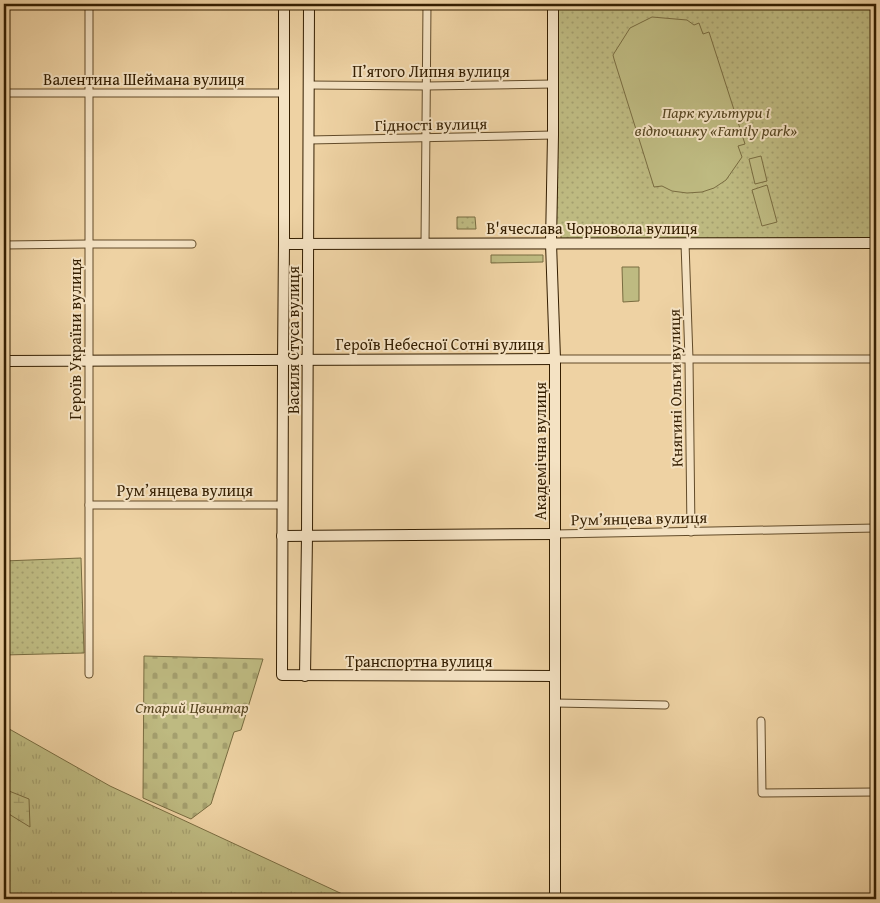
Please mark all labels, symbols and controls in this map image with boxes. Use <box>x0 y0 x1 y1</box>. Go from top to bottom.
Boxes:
street label: П’ятого Липня вулиця <box>352 59 510 83</box>
street label: Валентина Шеймана вулиця <box>43 67 245 91</box>
park label: Парк культури і відпочинку «Family park» <box>635 100 797 142</box>
street label: Гідності вулиця <box>374 111 488 137</box>
street label: В'ячеслава Чорновола вулиця <box>486 216 698 240</box>
street label: Героїв України вулиця <box>63 258 87 420</box>
street label: Василя Стуса вулиця <box>281 266 305 414</box>
street label: Княгині Ольги вулиця <box>662 309 688 467</box>
street label: Героїв Небесної Сотні вулиця <box>336 332 544 356</box>
street label: Академічна вулиця <box>528 382 552 520</box>
street label: Рум’янцева вулиця <box>117 478 253 502</box>
street label: Рум’янцева вулиця <box>571 505 707 531</box>
street label: Транспортна вулиця <box>345 649 493 673</box>
park label: Старий Цвинтар <box>135 695 249 719</box>

